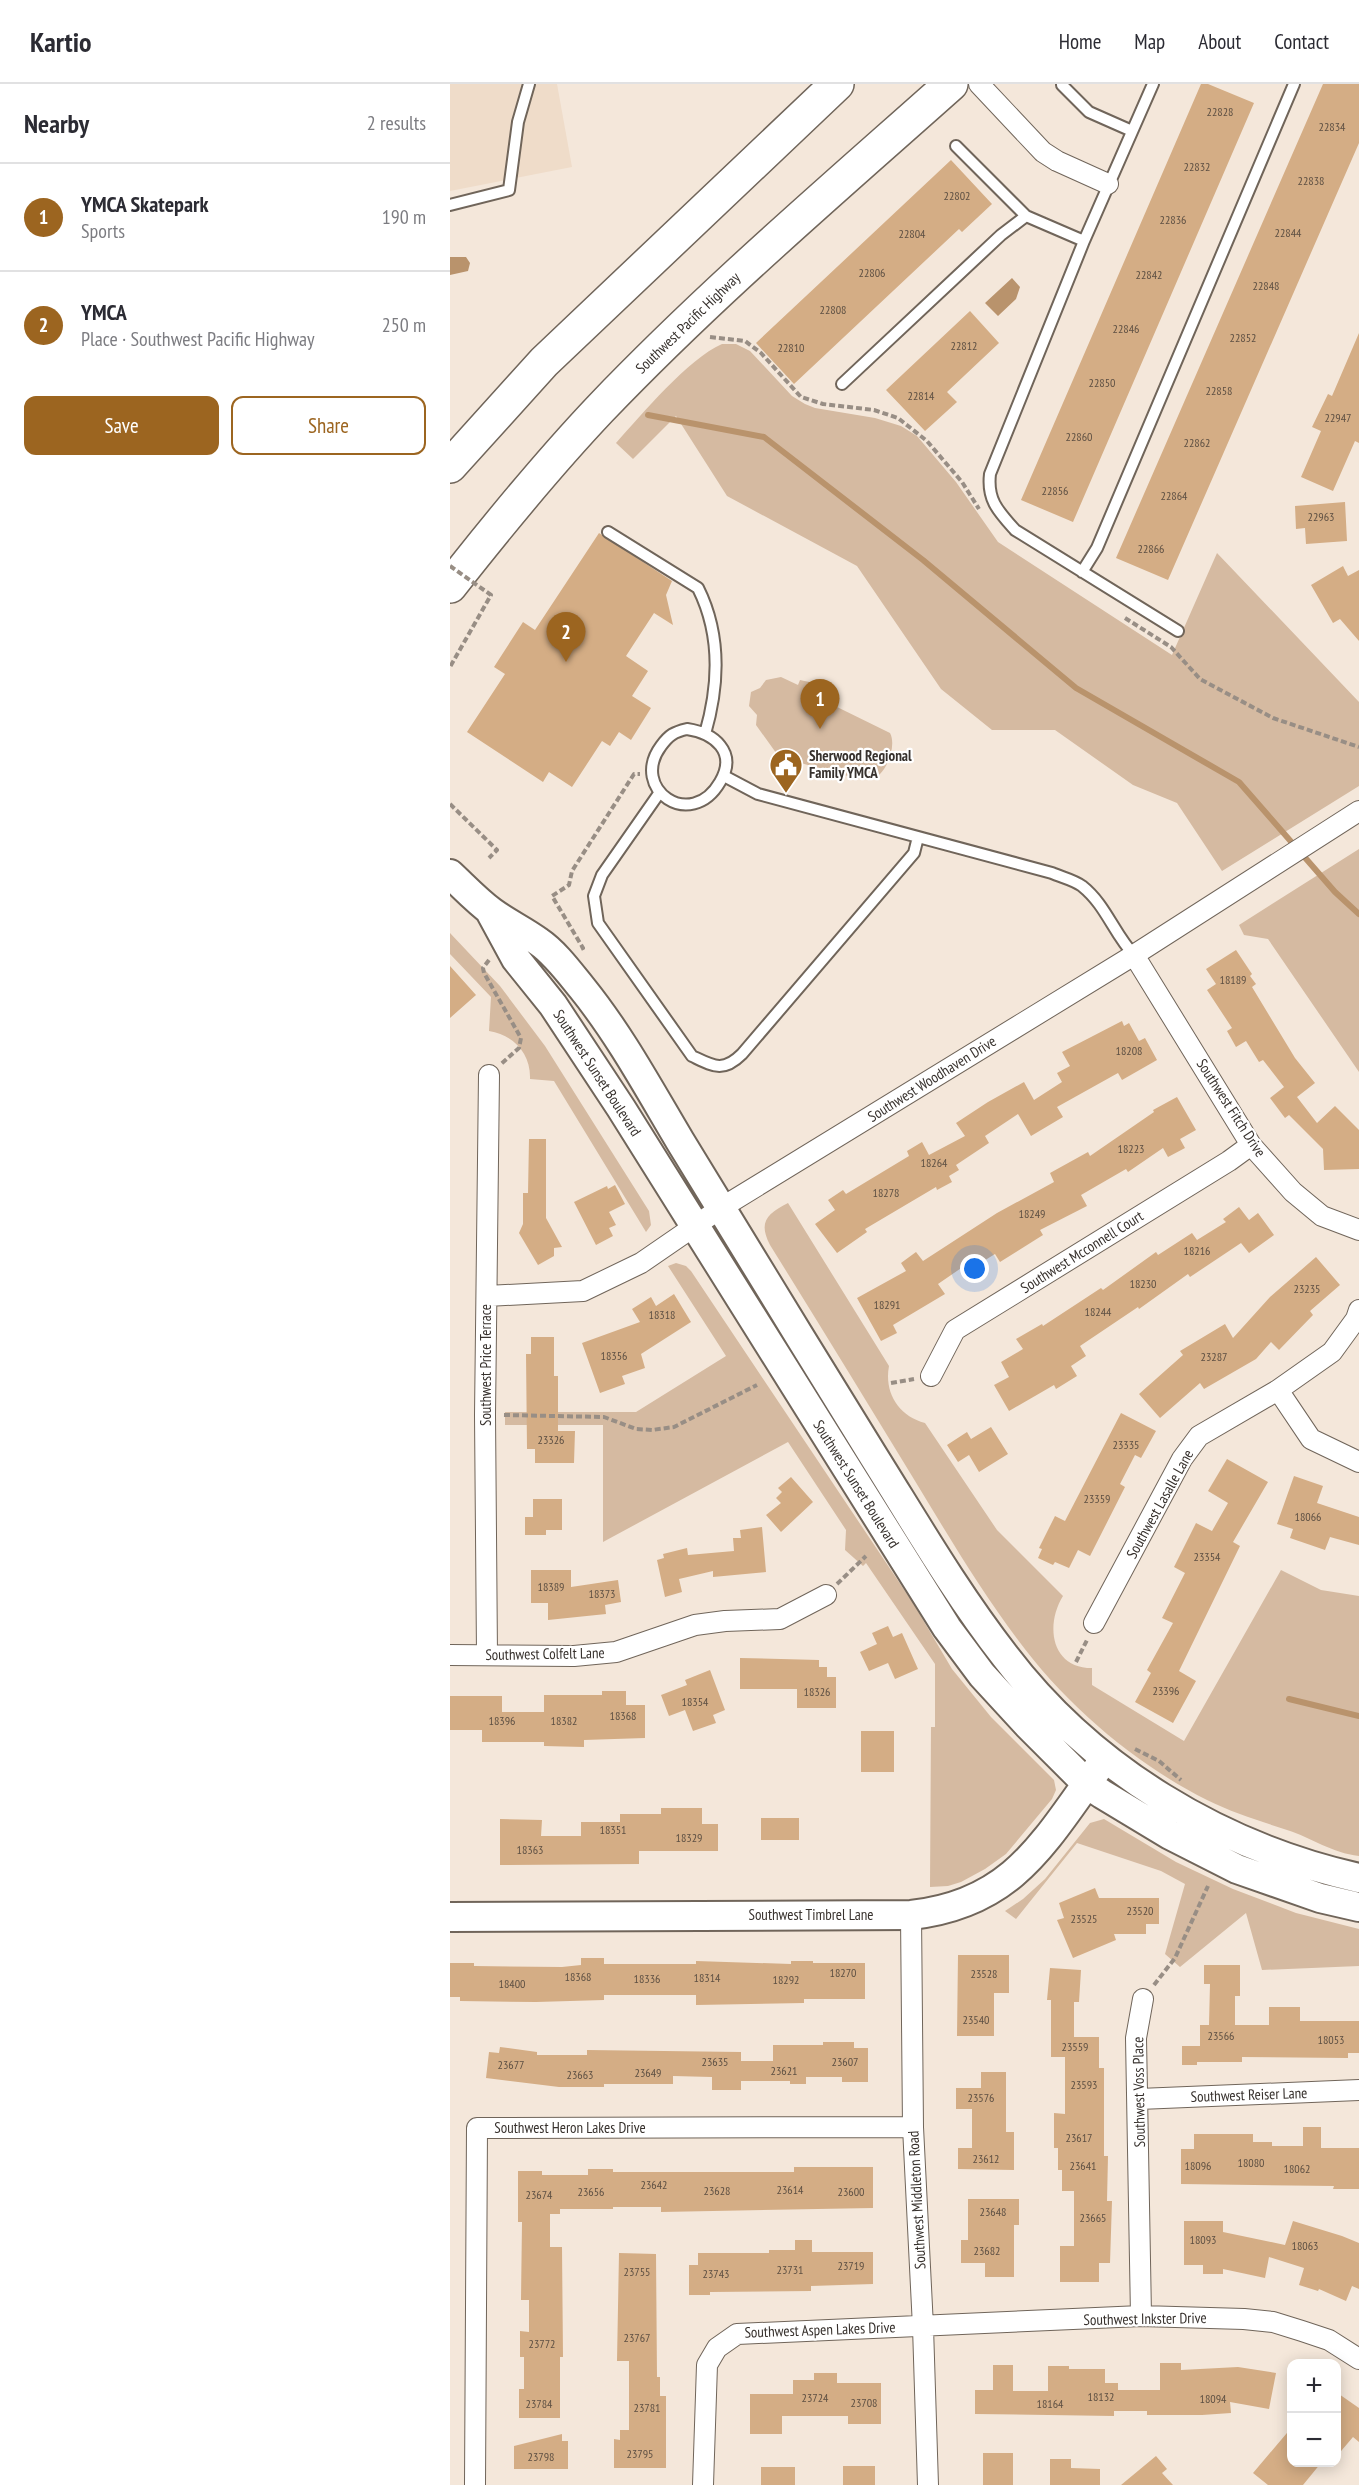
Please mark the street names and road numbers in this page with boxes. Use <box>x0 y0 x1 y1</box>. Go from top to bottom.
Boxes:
street label: Southwest Pacific Highway <box>631 268 744 377</box>
street label: Southwest Sunset Boulevard <box>549 1006 646 1140</box>
street label: Southwest Woodhaven Drive <box>864 1031 999 1126</box>
street label: Southwest Fitch Drive <box>1193 1055 1270 1160</box>
street label: Southwest Mcconnell Court <box>1017 1206 1147 1297</box>
street label: Southwest Price Terrace <box>476 1304 495 1426</box>
street label: Southwest Sunset Boulevard <box>809 1416 904 1551</box>
street label: Southwest Lasalle Lane <box>1122 1446 1197 1562</box>
street label: Southwest Colfelt Lane <box>485 1643 605 1664</box>
street label: Southwest Timbrel Lane <box>748 1905 874 1924</box>
street label: Southwest Voss Place <box>1128 2037 1149 2147</box>
street label: Southwest Reiser Lane <box>1190 2083 1308 2106</box>
street label: Southwest Heron Lakes Drive <box>494 2118 646 2137</box>
street label: Southwest Middleton Road <box>903 2130 930 2270</box>
street label: Southwest Inkster Drive <box>1083 2308 1207 2329</box>
street label: Southwest Aspen Lakes Drive <box>744 2317 896 2342</box>

